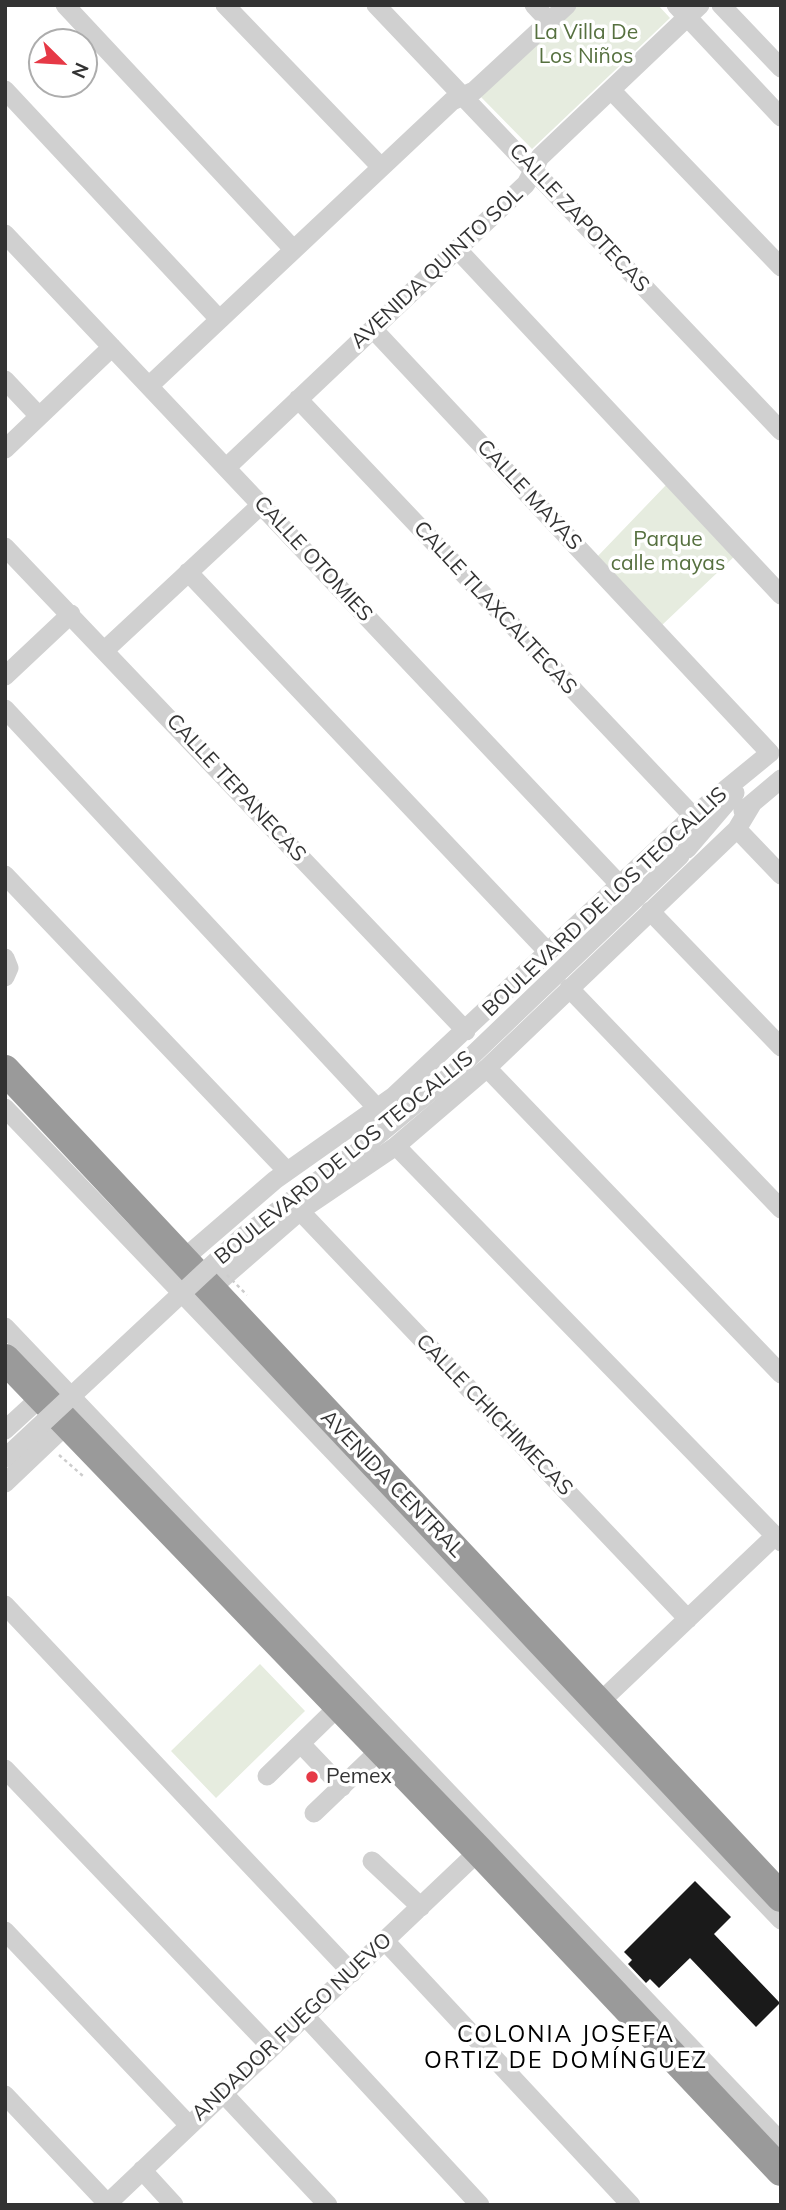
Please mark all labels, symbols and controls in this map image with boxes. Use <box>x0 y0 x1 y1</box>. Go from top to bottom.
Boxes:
park label: La Villa De Los Niños <box>534 20 638 70</box>
north arrow <box>28 28 98 98</box>
text: N <box>66 59 94 82</box>
street label: CALLE ZAPOTECAS <box>504 138 654 298</box>
street label: AVENIDA QUINTO SOL <box>346 182 528 354</box>
street label: CALLE MAYAS <box>471 434 587 556</box>
street label: CALLE OTOMIES <box>249 491 377 627</box>
street label: CALLE TLAXCALTECAS <box>408 516 582 700</box>
park label: Parque calle mayas <box>611 527 725 577</box>
street label: CALLE TEPANECAS <box>161 709 311 867</box>
street label: BOULEVARD DE LOS TEOCALLIS <box>478 782 732 1022</box>
street label: BOULEVARD DE LOS TEOCALLIS <box>210 1046 478 1270</box>
street label: CALLE CHICHIMECAS <box>410 1329 578 1501</box>
street label: AVENIDA CENTRAL <box>315 1405 469 1563</box>
place label: Pemex <box>326 1764 392 1790</box>
marker: Pemex <box>304 1769 320 1785</box>
street label: ANDADOR FUEGO NUEVO <box>187 1928 397 2126</box>
district label: COLONIA JOSEFA ORTIZ DE DOMÍNGUEZ <box>426 2021 706 2075</box>

